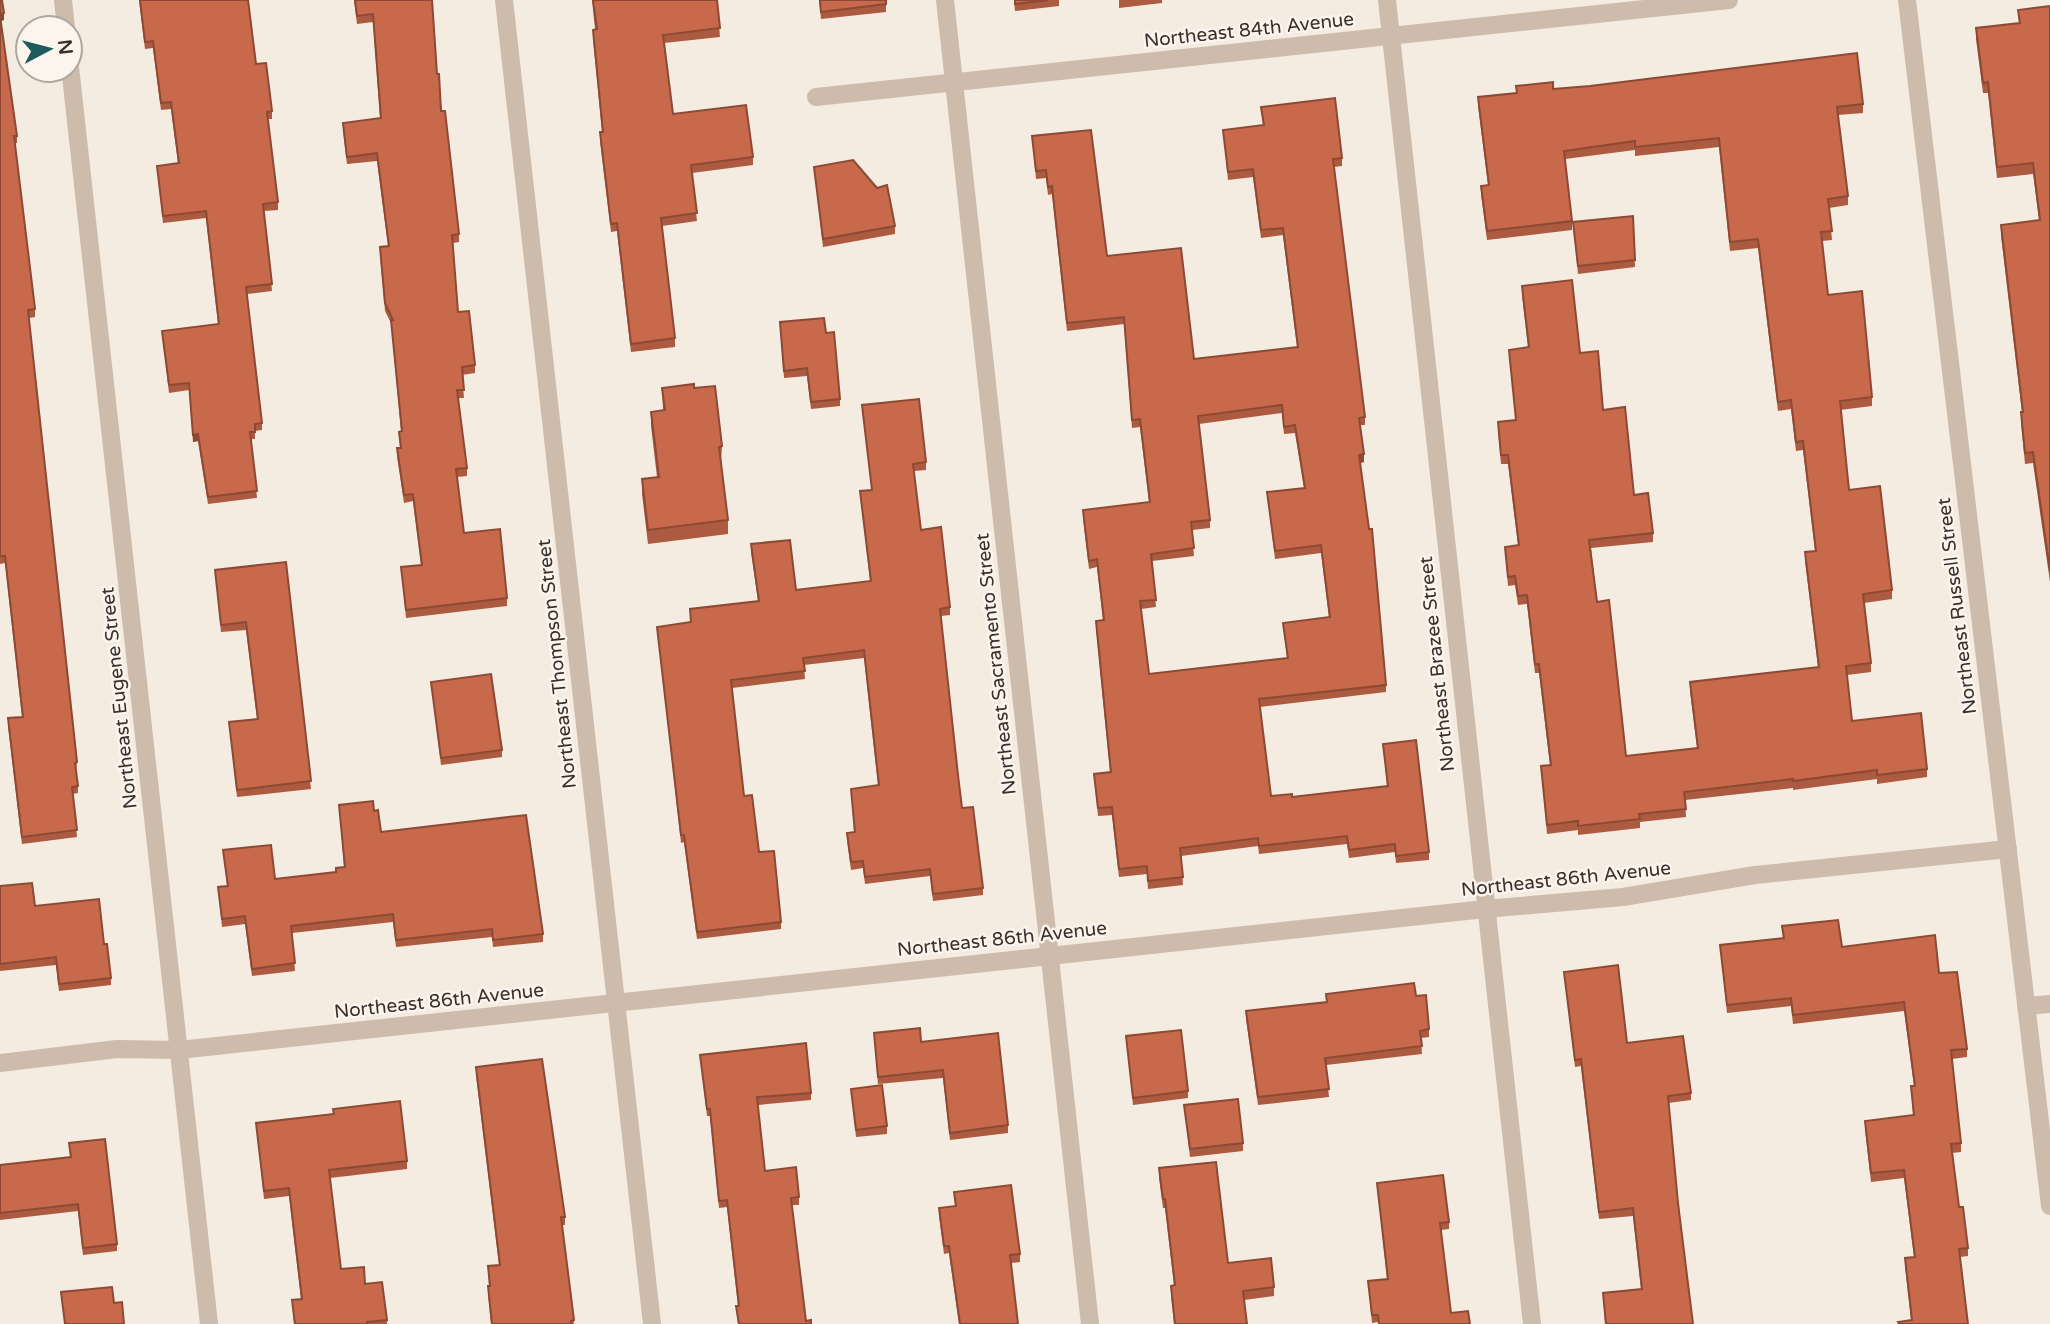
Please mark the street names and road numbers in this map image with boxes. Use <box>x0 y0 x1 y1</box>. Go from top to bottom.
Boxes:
street label: Northeast 84th Avenue <box>1143 8 1355 52</box>
street label: Northeast Russell Street <box>1933 496 1981 716</box>
street label: Northeast Sacramento Street <box>971 532 1021 796</box>
street label: Northeast Thompson Street <box>533 538 581 790</box>
street label: Northeast Brazee Street <box>1415 555 1459 773</box>
street label: Northeast Eugene Street <box>96 586 142 810</box>
street label: Northeast 86th Avenue <box>1460 857 1672 901</box>
street label: Northeast 86th Avenue <box>896 917 1108 961</box>
street label: Northeast 86th Avenue <box>333 979 545 1023</box>

